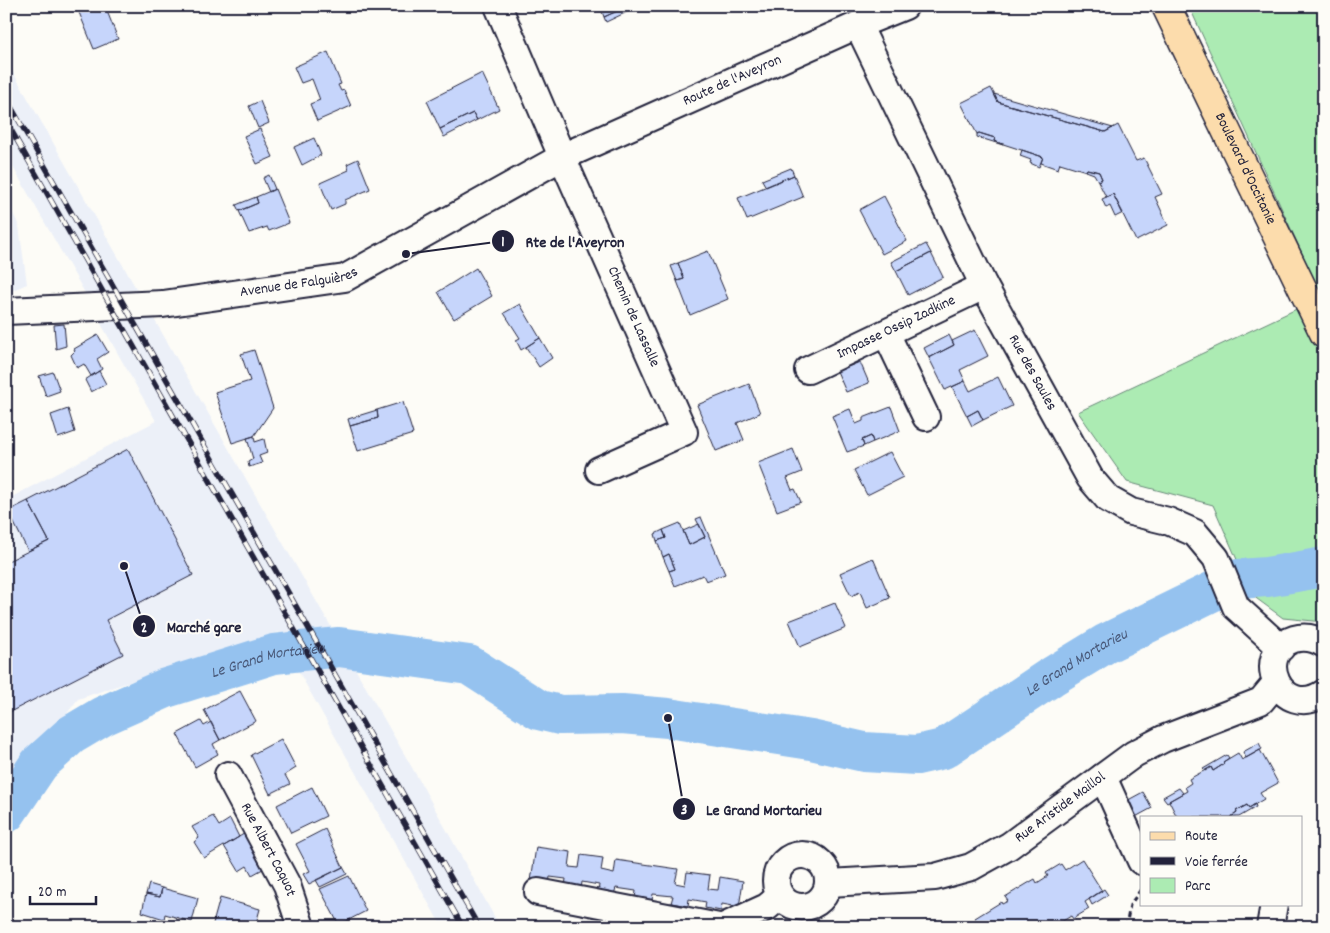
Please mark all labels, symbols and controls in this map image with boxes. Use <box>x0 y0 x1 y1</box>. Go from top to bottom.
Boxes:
street label: Route de l'Aveyron <box>679 49 785 113</box>
street label: Boulevard d'Occitanie <box>1208 109 1281 229</box>
callout: Rte de l'Aveyron <box>490 226 634 257</box>
text: 1 <box>501 232 505 254</box>
text: Rte de l'Aveyron <box>526 232 624 255</box>
street label: Avenue de Falguières <box>239 262 362 304</box>
street label: Chemin de Lassalle <box>601 263 665 371</box>
street label: Impasse Ossip Zadkine <box>833 290 960 366</box>
street label: Rue des Saules <box>1002 331 1062 415</box>
callout: Marché gare <box>131 611 251 642</box>
text: Marché gare <box>167 617 241 640</box>
text: 2 <box>141 618 147 640</box>
water label: Le Grand Mortarieu <box>1021 623 1133 703</box>
water label: Le Grand Mortarieu <box>208 637 326 685</box>
street label: Rue Aristide Maillol <box>1011 767 1111 849</box>
callout: Le Grand Mortarieu <box>671 794 832 825</box>
street label: Rue Albert Caquot <box>234 799 301 900</box>
text: 3 <box>681 800 688 822</box>
text: Le Grand Mortarieu <box>706 800 822 823</box>
legend <box>1140 816 1302 906</box>
text: Route <box>1185 826 1218 848</box>
text: Voie ferrée <box>1185 852 1248 874</box>
scale bar <box>30 873 96 905</box>
text: Parc <box>1185 876 1210 898</box>
text: 20 m <box>38 882 66 904</box>

